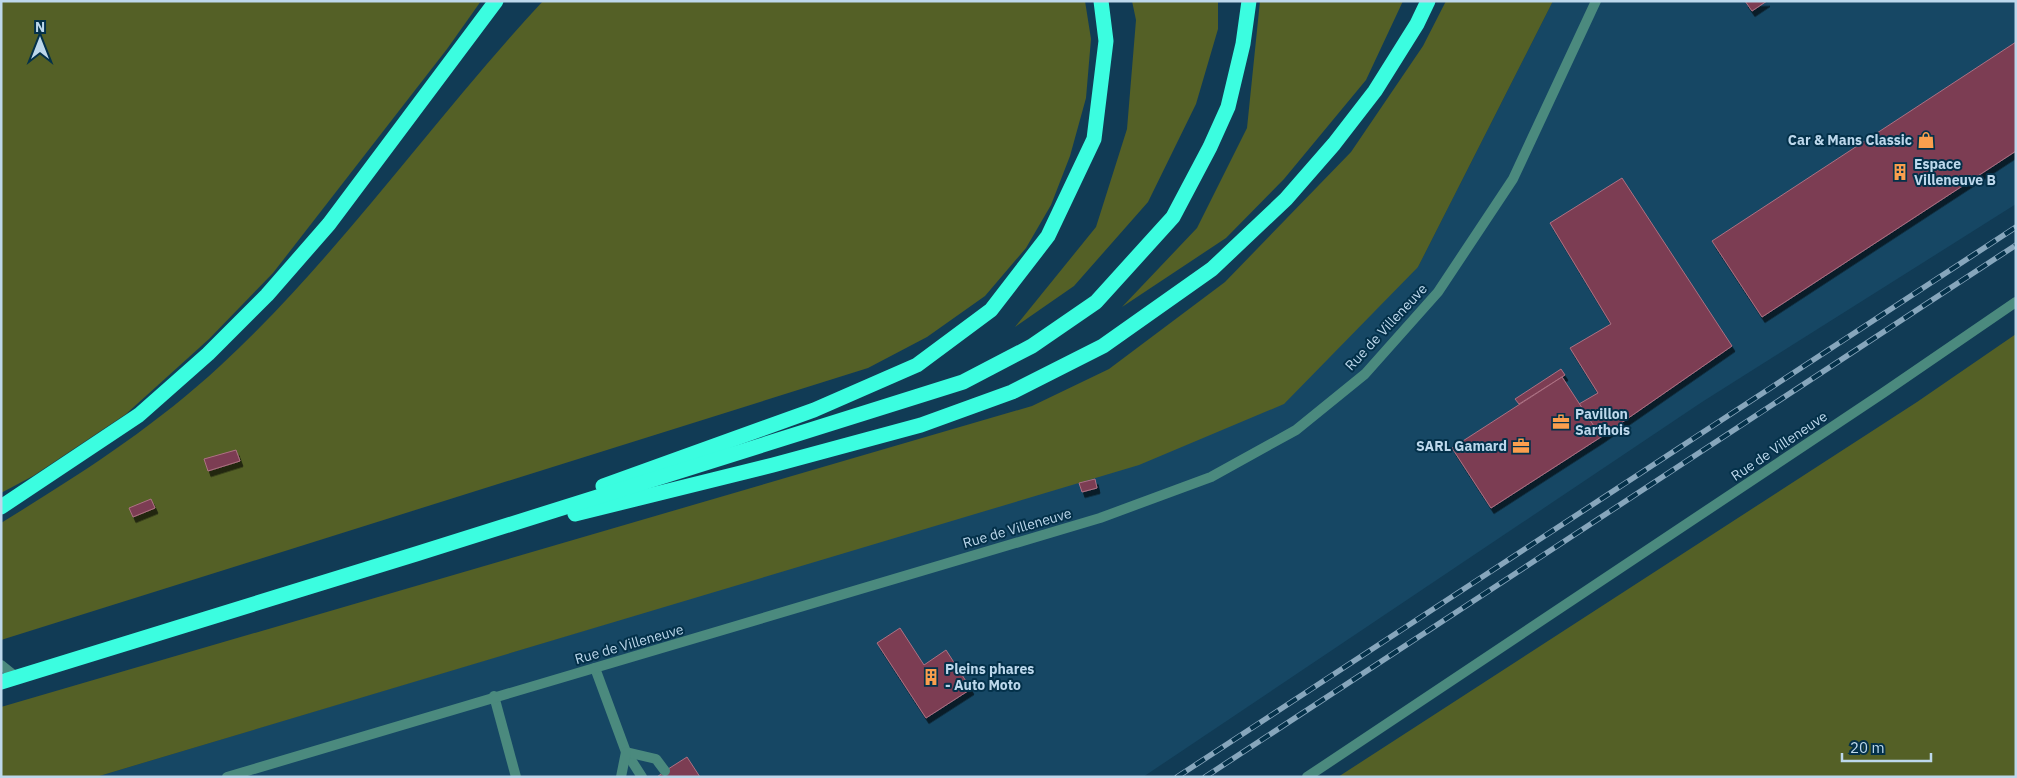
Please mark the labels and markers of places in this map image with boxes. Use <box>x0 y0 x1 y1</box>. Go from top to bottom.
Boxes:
shop icon: Car & Mans Classic <box>1916 130 1936 150</box>
place label: Car & Mans Classic <box>1788 131 1912 149</box>
place label: Espace Villeneuve B <box>1914 155 1996 189</box>
building icon: Espace Villeneuve B <box>1890 162 1910 182</box>
place label: Pavillon Sarthois <box>1575 405 1630 439</box>
office icon: Pavillon Sarthois <box>1551 412 1571 432</box>
office icon: SARL Gamard <box>1511 436 1531 456</box>
place label: SARL Gamard <box>1416 437 1507 455</box>
place label: Pleins phares - Auto Moto <box>945 660 1034 694</box>
building icon: Pleins phares - Auto Moto <box>921 667 941 687</box>

